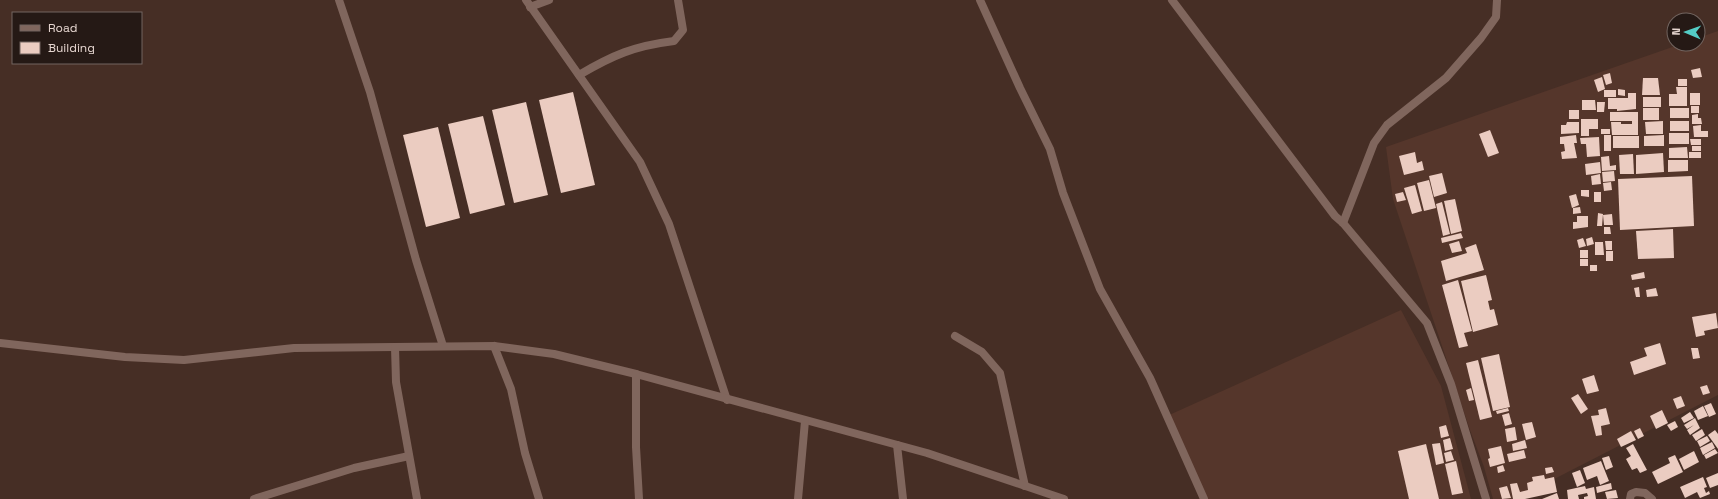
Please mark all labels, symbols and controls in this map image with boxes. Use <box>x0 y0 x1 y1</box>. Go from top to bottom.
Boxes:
legend <box>12 12 142 64</box>
north arrow <box>1666 12 1706 52</box>
text: Road <box>48 20 77 36</box>
text: N <box>1669 28 1683 36</box>
text: Building <box>48 40 95 56</box>

